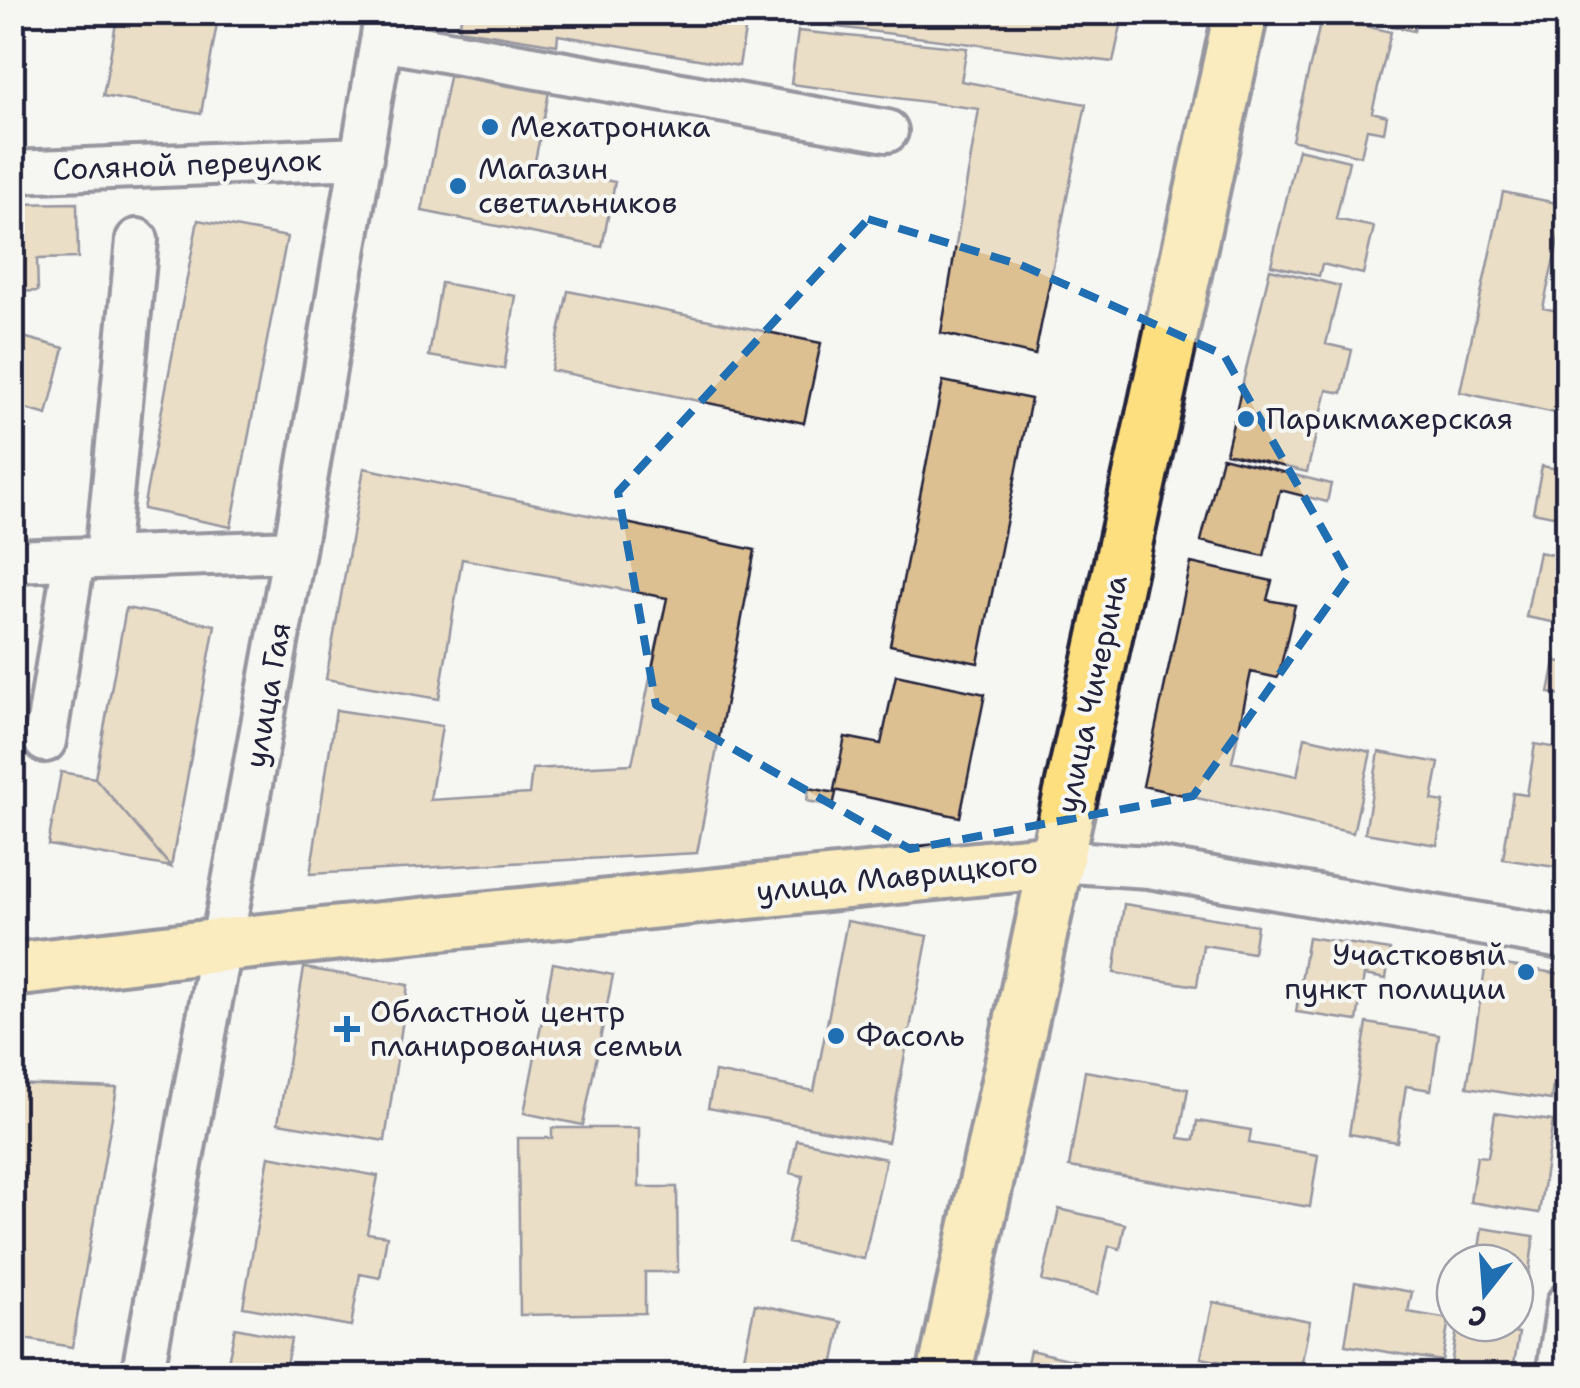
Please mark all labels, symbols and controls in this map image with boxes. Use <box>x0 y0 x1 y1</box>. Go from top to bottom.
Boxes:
place label: Мехатроника <box>510 106 711 147</box>
marker: Мехатроника <box>479 116 501 138</box>
street label: Соляной переулок <box>52 139 322 190</box>
place label: Магазин светильников <box>478 148 677 223</box>
marker: Магазин светильников <box>447 175 469 197</box>
place label: Парикмахерская <box>1266 398 1513 439</box>
marker: Парикмахерская <box>1235 408 1257 430</box>
street label: улица Чичерина <box>1046 571 1137 817</box>
street label: улица Гая <box>235 619 300 771</box>
street label: улица Маврицкого <box>754 841 1040 912</box>
place label: Участковый пункт полиции <box>1284 934 1506 1009</box>
marker: Участковый пункт полиции <box>1515 961 1537 983</box>
place label: Областной центр планирования семьи <box>370 991 683 1066</box>
place label: Фасоль <box>856 1015 965 1056</box>
marker: Областной центр планирования семьи <box>334 1016 360 1042</box>
marker: Фасоль <box>825 1025 847 1047</box>
north arrow <box>1435 1243 1535 1343</box>
text: С <box>1464 1296 1491 1338</box>

